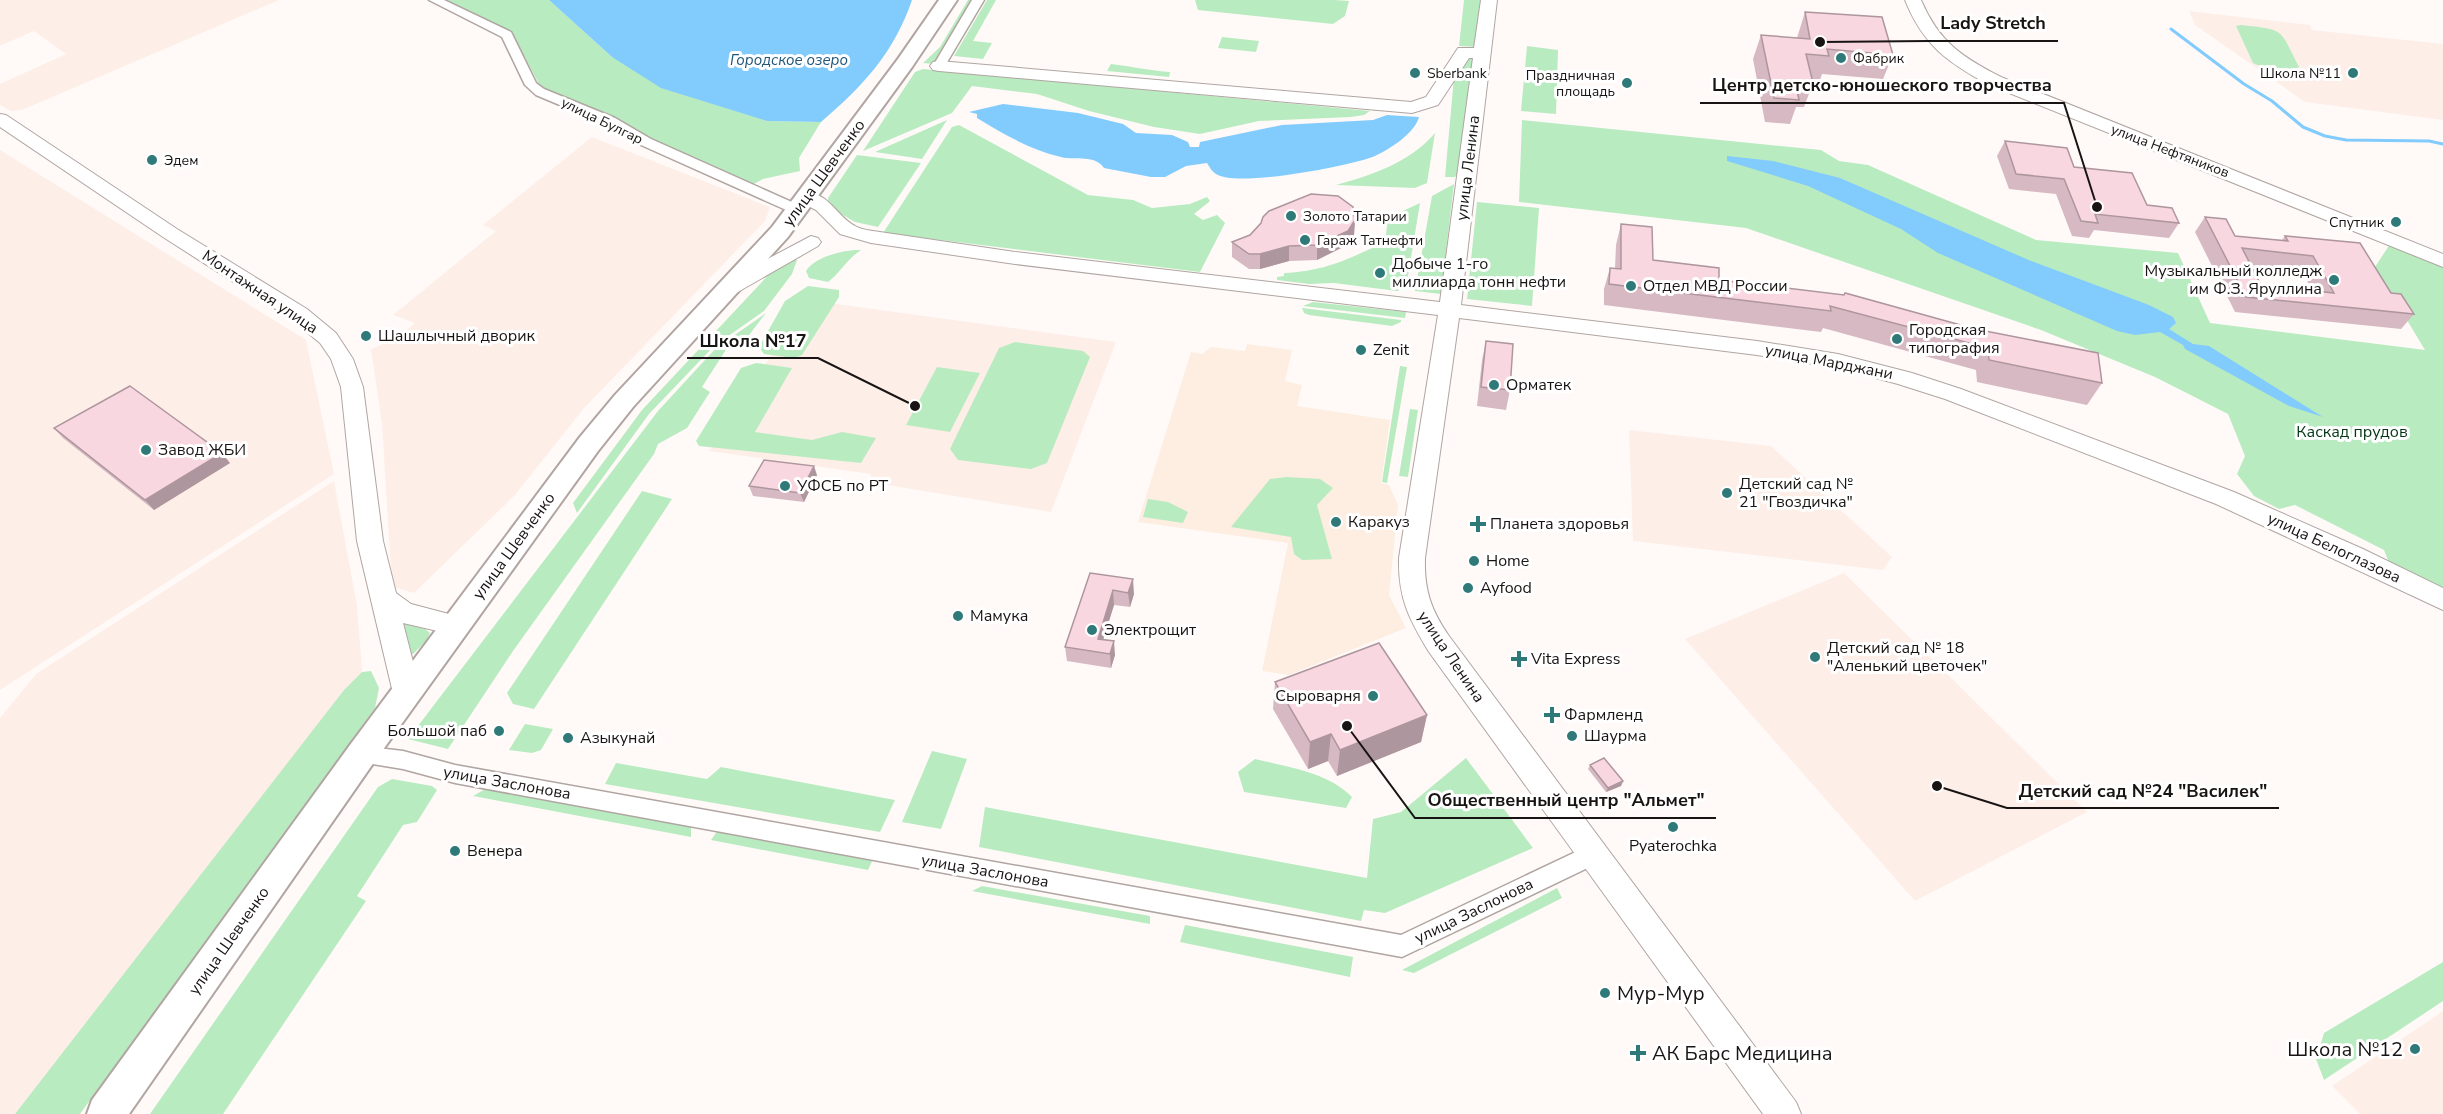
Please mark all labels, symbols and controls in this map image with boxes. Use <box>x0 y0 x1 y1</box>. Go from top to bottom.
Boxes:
callout: Lady Stretch <box>1928 5 2058 41</box>
text: Lady Stretch <box>1940 11 2046 35</box>
place label: Фабрик <box>1853 49 1905 68</box>
water label: Городское озеро <box>730 50 848 70</box>
marker: Фабрик <box>1834 51 1848 65</box>
place label: Sberbank <box>1427 64 1488 83</box>
place label: Школа №11 <box>2260 64 2341 83</box>
marker: Sberbank <box>1408 66 1422 80</box>
place label: Праздничная площадь <box>1526 66 1615 101</box>
marker: Школа №11 <box>2346 66 2360 80</box>
callout: Центр детско-юношеского творчества <box>1700 67 2064 103</box>
text: Центр детско-юношеского творчества <box>1712 73 2052 97</box>
marker: Праздничная площадь <box>1620 76 1634 90</box>
street label: улица Булгар <box>558 93 646 149</box>
street label: улица Ленина <box>1451 114 1485 222</box>
street label: улица Шевченко <box>778 115 870 231</box>
street label: улица Нефтяников <box>2108 120 2232 182</box>
place label: Эдем <box>164 151 198 170</box>
marker: Эдем <box>145 153 159 167</box>
place label: Золото Татарии <box>1303 207 1407 226</box>
marker: Золото Татарии <box>1284 209 1298 223</box>
place label: Спутник <box>2329 213 2385 232</box>
marker: Спутник <box>2389 215 2403 229</box>
place label: Гараж Татнефти <box>1317 231 1423 250</box>
marker: Гараж Татнефти <box>1298 233 1312 247</box>
street label: Монтажная улица <box>198 245 322 339</box>
place label: Добыче 1-го миллиарда тонн нефти <box>1392 253 1566 293</box>
place label: Музыкальный колледж им Ф.З. Яруллина <box>2145 260 2322 300</box>
marker: Добыче 1-го миллиарда тонн нефти <box>1373 266 1387 280</box>
marker: Музыкальный колледж им Ф.З. Яруллина <box>2327 273 2341 287</box>
place label: Отдел МВД России <box>1643 275 1788 297</box>
marker: Отдел МВД России <box>1624 279 1638 293</box>
place label: Городская типография <box>1909 319 2000 359</box>
callout: Школа №17 <box>687 322 818 358</box>
place label: Шашлычный дворик <box>378 325 536 347</box>
marker: Шашлычный дворик <box>359 329 373 343</box>
text: Школа №17 <box>700 329 806 353</box>
marker: Городская типография <box>1890 332 1904 346</box>
place label: Zenit <box>1373 339 1409 361</box>
street label: улица Марджани <box>1763 339 1895 385</box>
marker: Zenit <box>1354 343 1368 357</box>
place label: Орматек <box>1506 374 1572 396</box>
marker: Орматек <box>1487 378 1501 392</box>
park label: Каскад прудов <box>2296 421 2408 443</box>
place label: Завод ЖБИ <box>158 439 246 461</box>
marker: Завод ЖБИ <box>139 443 153 457</box>
place label: Детский сад № 21 "Гвоздичка" <box>1739 473 1853 513</box>
place label: УФСБ по РТ <box>796 475 889 497</box>
marker: УФСБ по РТ <box>778 479 792 493</box>
marker: Детский сад № 21 "Гвоздичка" <box>1720 486 1734 500</box>
street label: улица Шевченко <box>468 488 560 604</box>
street label: улица Белоглазова <box>2264 507 2404 589</box>
place label: Каракуз <box>1348 511 1410 533</box>
place label: Планета здоровья <box>1490 513 1629 535</box>
marker: Каракуз <box>1329 515 1343 529</box>
marker: Планета здоровья <box>1471 517 1485 531</box>
place label: Home <box>1486 550 1529 572</box>
marker: Home <box>1467 554 1481 568</box>
place label: Ayfood <box>1480 577 1532 599</box>
marker: Ayfood <box>1461 581 1475 595</box>
place label: Мамука <box>970 605 1028 627</box>
street label: улица Ленина <box>1412 607 1490 707</box>
marker: Мамука <box>951 609 965 623</box>
place label: Электрощит <box>1104 619 1197 641</box>
marker: Электрощит <box>1085 623 1099 637</box>
place label: Детский сад № 18 "Аленький цветочек" <box>1827 637 1987 677</box>
place label: Vita Express <box>1530 648 1621 670</box>
marker: Детский сад № 18 "Аленький цветочек" <box>1808 650 1822 664</box>
marker: Vita Express <box>1512 652 1526 666</box>
place label: Сыроварня <box>1275 685 1361 707</box>
marker: Сыроварня <box>1366 689 1380 703</box>
place label: Фармленд <box>1564 704 1643 726</box>
marker: Фармленд <box>1545 708 1559 722</box>
place label: Большой паб <box>387 720 487 742</box>
marker: Большой паб <box>492 724 506 738</box>
place label: Шаурма <box>1584 725 1647 747</box>
place label: Азыкунай <box>580 727 655 749</box>
marker: Шаурма <box>1565 729 1579 743</box>
marker: Азыкунай <box>561 731 575 745</box>
street label: улица Заслонова <box>441 761 573 805</box>
callout: Детский сад №24 "Василек" <box>2007 772 2279 808</box>
text: Детский сад №24 "Василек" <box>2019 779 2267 803</box>
callout: Общественный центр "Альмет" <box>1415 782 1716 818</box>
text: Общественный центр "Альмет" <box>1428 788 1704 812</box>
marker: Pyaterochka <box>1666 820 1680 834</box>
place label: Pyaterochka <box>1629 835 1717 857</box>
place label: Венера <box>467 840 523 862</box>
marker: Венера <box>448 844 462 858</box>
street label: улица Заслонова <box>919 849 1051 893</box>
street label: улица Заслонова <box>1411 873 1537 949</box>
street label: улица Шевченко <box>183 883 275 999</box>
place label: Мур-Мур <box>1617 980 1705 1007</box>
marker: Мур-Мур <box>1598 986 1612 1000</box>
place label: Школа №12 <box>2287 1036 2403 1063</box>
place label: АК Барс Медицина <box>1652 1040 1833 1067</box>
marker: Школа №12 <box>2408 1042 2422 1056</box>
marker: АК Барс Медицина <box>1629 1044 1647 1062</box>

